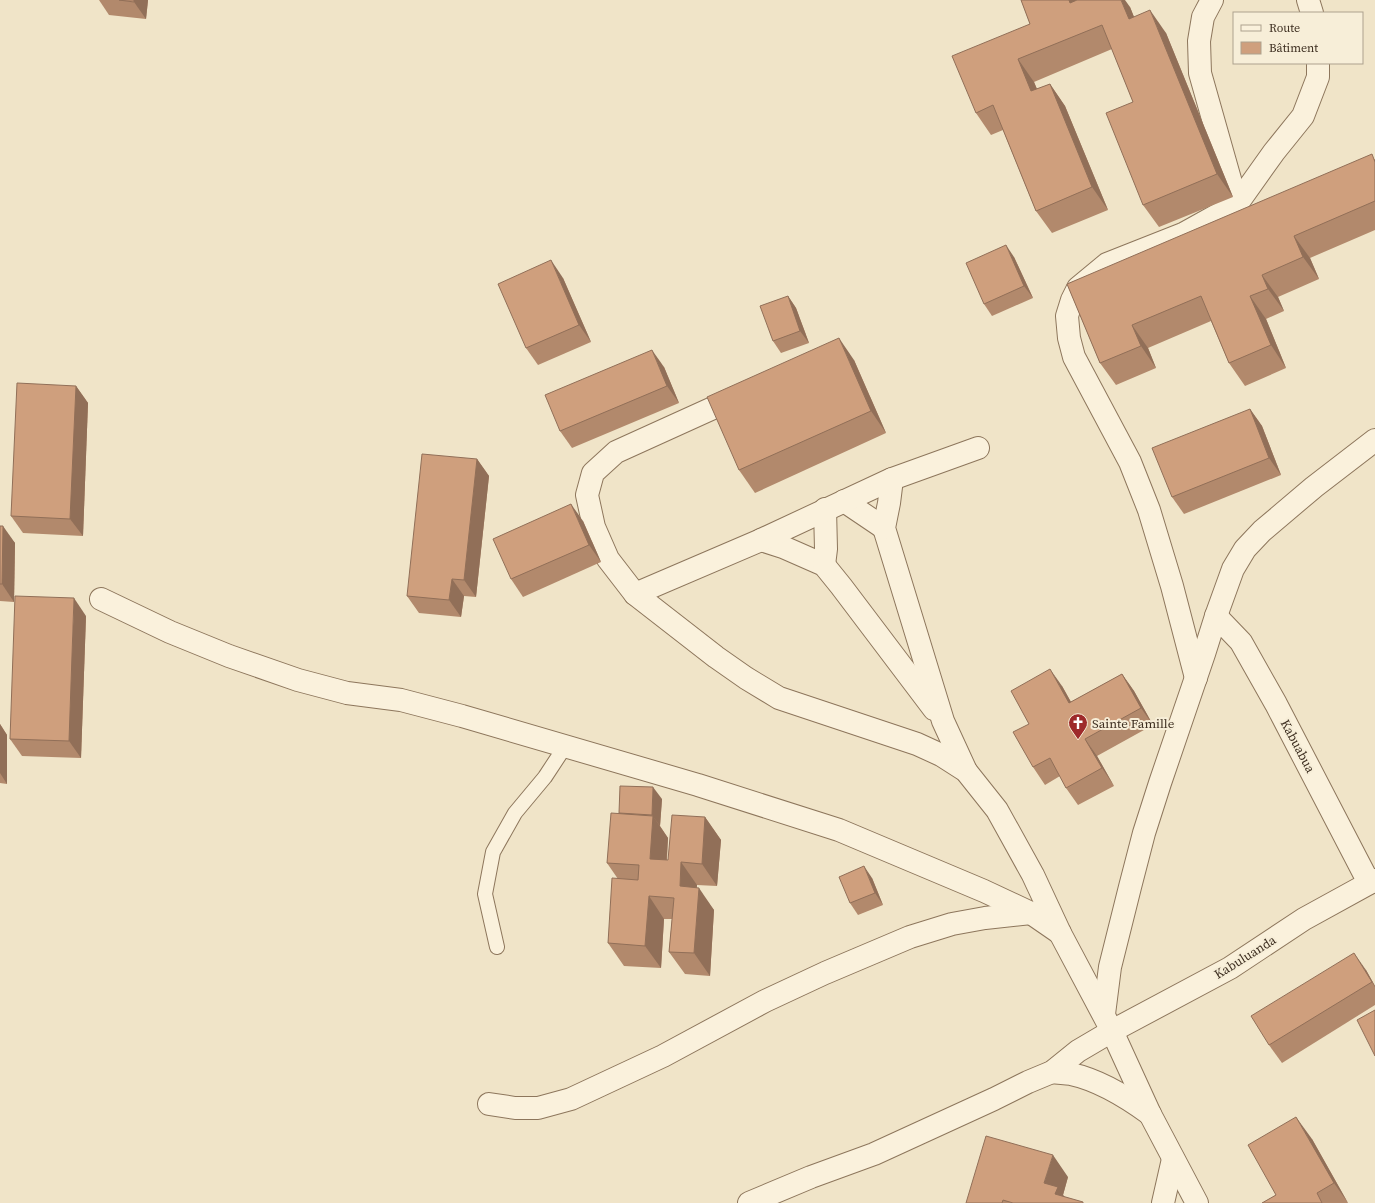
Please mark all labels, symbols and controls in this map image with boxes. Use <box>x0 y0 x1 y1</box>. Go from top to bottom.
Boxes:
legend <box>1233 12 1363 64</box>
text: Route <box>1269 20 1300 36</box>
text: Bâtiment <box>1269 40 1318 56</box>
church icon: Sainte Famille <box>1067 712 1089 740</box>
place label: Sainte Famille <box>1092 715 1175 732</box>
street label: Kabuabua <box>1277 716 1319 776</box>
street label: Kabuluanda <box>1211 931 1279 983</box>

